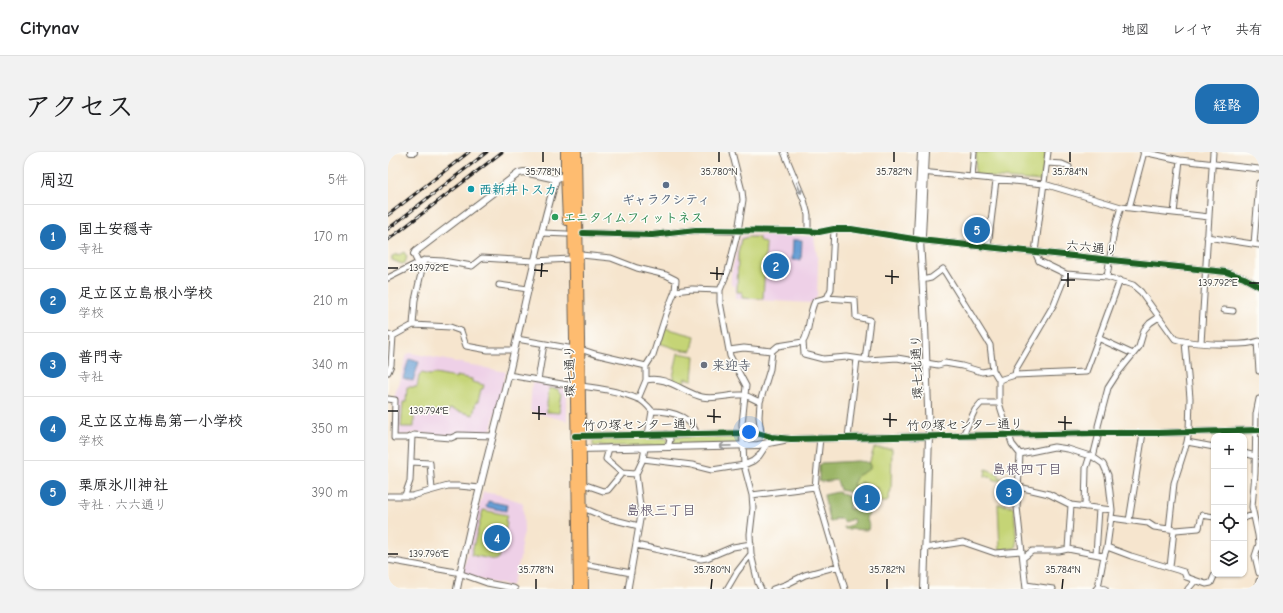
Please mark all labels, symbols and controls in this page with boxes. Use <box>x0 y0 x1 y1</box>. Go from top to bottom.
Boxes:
text: Citynav <box>20 17 79 39</box>
text: 地図 <box>1122 21 1150 38</box>
text: レイヤ <box>1172 21 1213 38</box>
text: 共有 <box>1235 21 1263 38</box>
button: 経路 <box>1195 84 1259 124</box>
text: アクセス <box>24 91 134 123</box>
text: 35.778°N <box>525 166 561 178</box>
text: 35.780°N <box>701 166 737 178</box>
text: 35.782°N <box>876 166 912 178</box>
text: 35.784°N <box>1052 166 1088 178</box>
text: 周辺 <box>40 171 74 190</box>
text: 5件 <box>328 172 348 187</box>
marker: ギャラクシティ <box>661 180 671 190</box>
place label: 西新井トスカ <box>479 182 557 197</box>
one-way arrow <box>795 182 803 194</box>
marker: 西新井トスカ <box>466 184 476 194</box>
place label: ギャラクシティ <box>621 192 711 207</box>
place label: エニタイムフィットネス <box>563 210 703 225</box>
marker: エニタイムフィットネス <box>550 212 560 222</box>
pin: 5 <box>964 215 990 245</box>
text: 国土安穏寺 <box>78 220 153 238</box>
text: 1 <box>50 229 56 244</box>
text: 170 m <box>314 229 348 244</box>
street label: 六六通り <box>1065 237 1119 258</box>
text: 寺社 <box>78 241 104 256</box>
pin: 2 <box>763 251 789 281</box>
text: 139.792°E <box>409 262 449 274</box>
text: 139.792°E <box>1198 277 1238 289</box>
text: 足立区立島根小学校 <box>78 284 213 302</box>
text: 2 <box>50 293 56 308</box>
text: 210 m <box>313 293 348 308</box>
text: 学校 <box>78 305 104 320</box>
street label: 環七北通り <box>908 334 925 400</box>
street label: 環七通り <box>562 345 577 397</box>
text: 普門寺 <box>78 348 123 366</box>
text: 3 <box>50 357 56 372</box>
text: 340 m <box>312 357 348 372</box>
place label: 来迎寺 <box>712 358 751 373</box>
marker: 来迎寺 <box>699 360 709 370</box>
text: 寺社 <box>78 369 104 384</box>
text: 139.794°E <box>409 405 449 417</box>
text: 足立区立梅島第一小学校 <box>78 412 243 430</box>
street label: 竹の塚センター通り <box>583 416 699 433</box>
street label: 竹の塚センター通り <box>907 416 1023 433</box>
text: 4 <box>50 421 56 436</box>
text: 350 m <box>311 421 348 436</box>
your location <box>739 422 759 442</box>
text: 学校 <box>78 433 104 448</box>
map controls <box>1211 433 1247 577</box>
button: + <box>1211 433 1247 469</box>
one-way arrow <box>719 442 732 450</box>
district label: 島根四丁目 <box>992 461 1062 478</box>
button: − <box>1211 469 1247 505</box>
text: 栗原氷川神社 <box>78 476 168 494</box>
pin: 3 <box>996 477 1022 507</box>
pin: 1 <box>854 483 880 513</box>
text: 5 <box>50 485 56 500</box>
text: 390 m <box>312 485 348 500</box>
text: 寺社 · 六六通り <box>78 497 167 512</box>
district label: 島根三丁目 <box>626 502 696 519</box>
button: locate <box>1211 505 1247 541</box>
pin: 4 <box>484 523 510 553</box>
button: layers <box>1211 541 1247 577</box>
text: 139.796°E <box>409 548 449 560</box>
text: 35.778°N <box>518 564 554 576</box>
text: 35.780°N <box>694 564 730 576</box>
text: 35.782°N <box>869 564 905 576</box>
text: 35.784°N <box>1045 564 1081 576</box>

